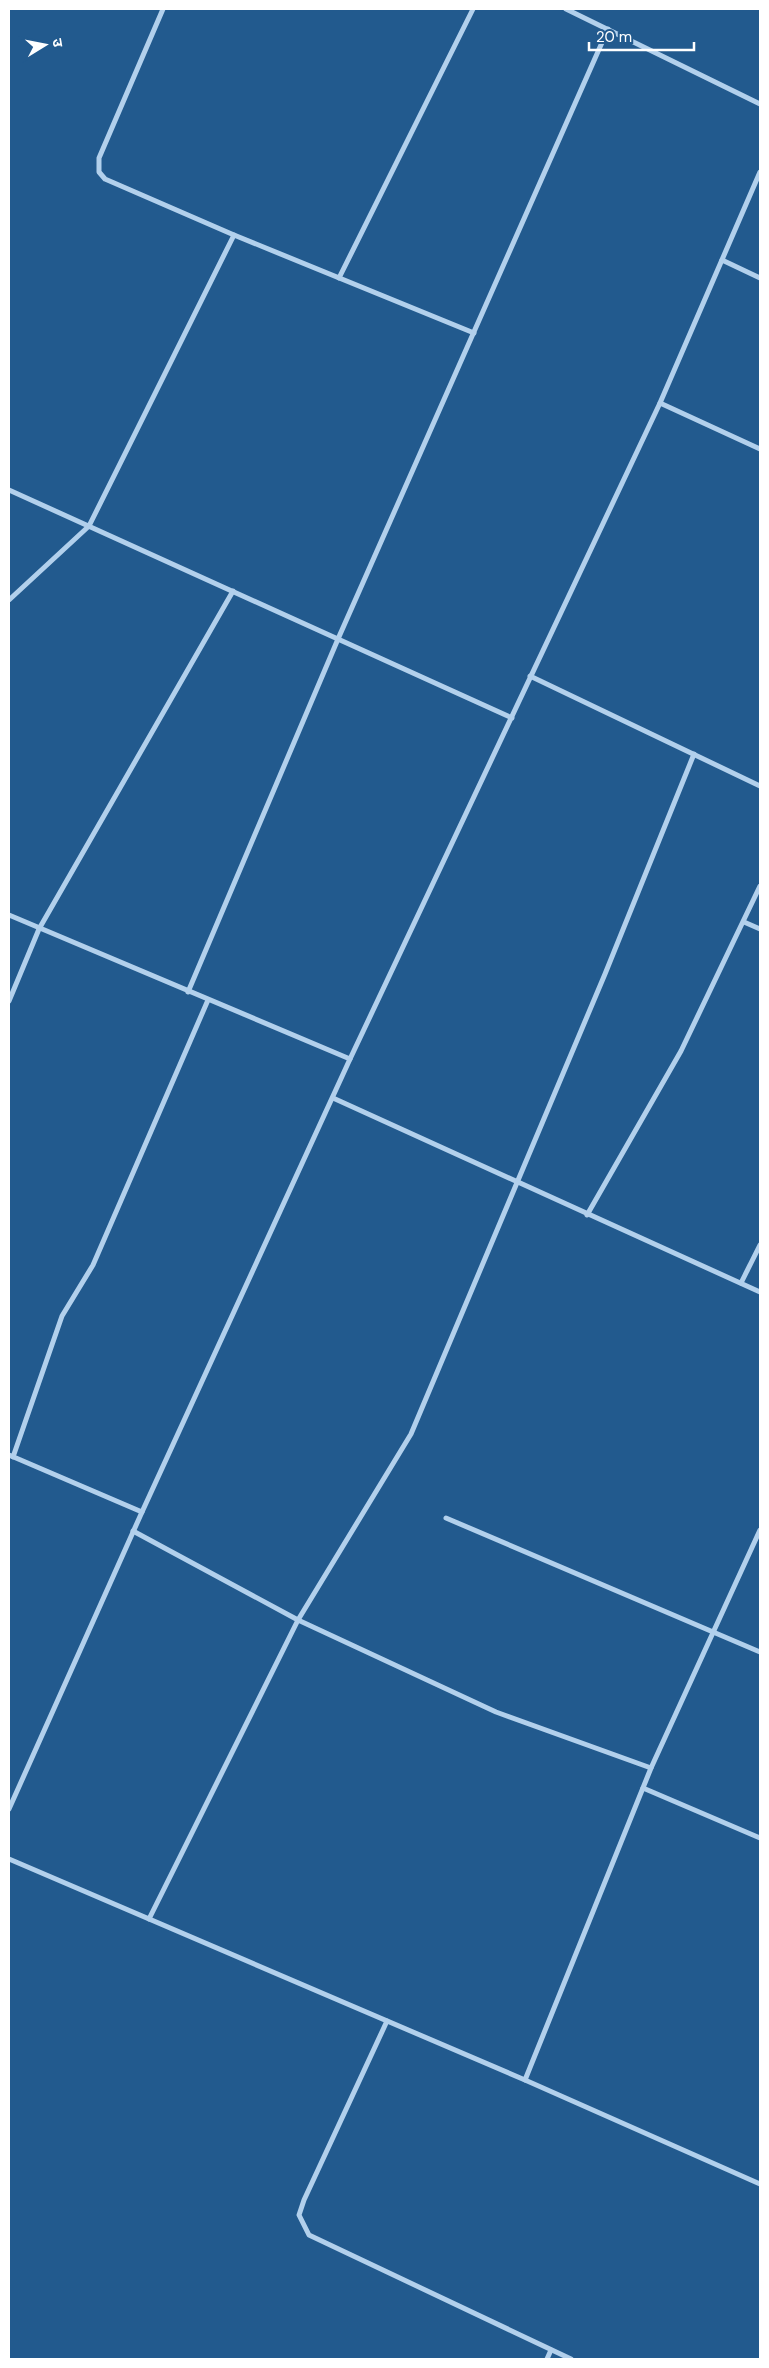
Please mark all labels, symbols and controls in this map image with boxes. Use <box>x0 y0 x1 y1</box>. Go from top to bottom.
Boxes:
north arrow <box>20 20 70 70</box>
scale bar <box>589 20 694 52</box>
text: 20 m <box>596 27 632 47</box>
text: उ <box>48 37 68 49</box>

